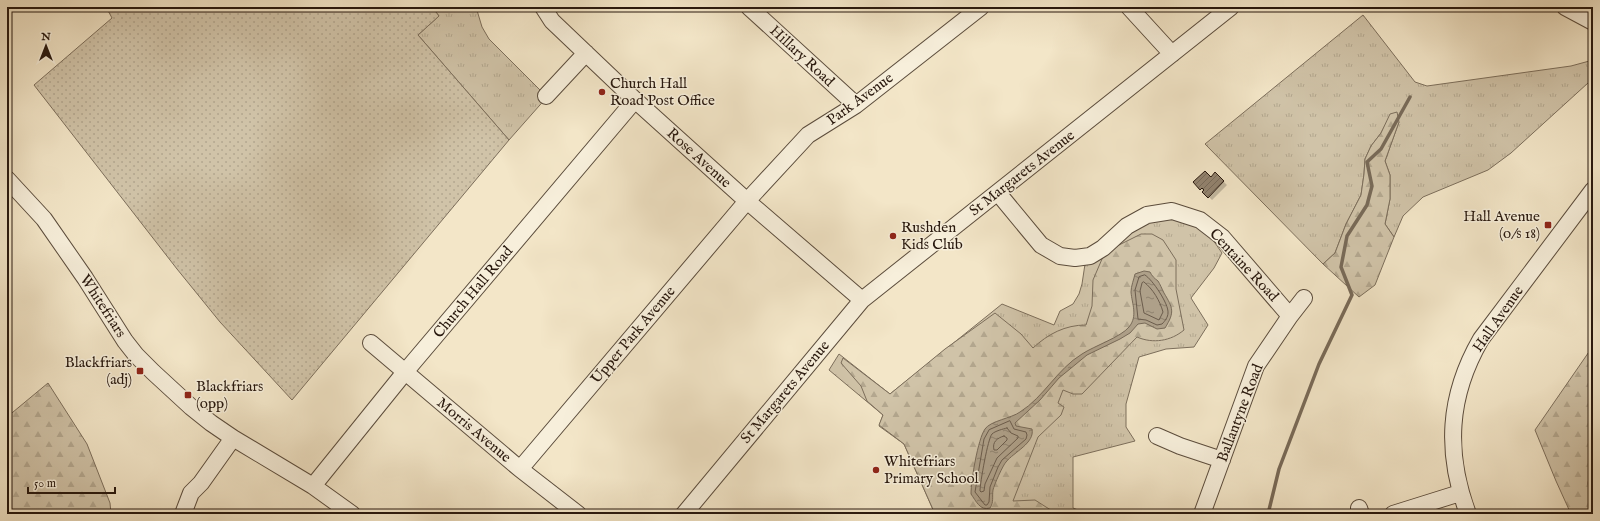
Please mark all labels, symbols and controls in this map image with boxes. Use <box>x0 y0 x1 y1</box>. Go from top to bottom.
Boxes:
street label: Hillary Road <box>766 21 839 91</box>
north arrow <box>26 26 66 66</box>
text: N <box>40 30 51 44</box>
street label: Park Avenue <box>823 68 897 130</box>
place label: Church Hall Road Post Office <box>610 74 715 110</box>
marker: Church Hall Road Post Office <box>597 87 607 97</box>
street label: Rose Avenue <box>663 124 735 192</box>
street label: St Margarets Avenue <box>965 126 1079 220</box>
place label: Hall Avenue (o/s 18) <box>1463 207 1540 243</box>
place label: Rushden Kids Club <box>901 218 963 254</box>
marker: Hall Avenue (o/s 18) <box>1543 220 1553 230</box>
street label: Centaine Road <box>1205 224 1283 306</box>
marker: Rushden Kids Club <box>888 231 898 241</box>
street label: Church Hall Road <box>429 241 518 342</box>
street label: Whitefriars <box>76 271 130 341</box>
street label: Upper Park Avenue <box>587 282 680 388</box>
street label: Hall Avenue <box>1468 282 1528 356</box>
street label: St Margarets Avenue <box>736 336 834 447</box>
place label: Blackfriars (adj) <box>65 353 132 389</box>
street label: Ballantyne Road <box>1213 360 1268 465</box>
marker: Blackfriars (adj) <box>135 366 145 376</box>
place label: Blackfriars (opp) <box>196 377 263 413</box>
marker: Blackfriars (opp) <box>183 390 193 400</box>
street label: Morris Avenue <box>433 393 515 467</box>
place label: Whitefriars Primary School <box>884 452 980 488</box>
marker: Whitefriars Primary School <box>871 465 881 475</box>
scale bar <box>28 469 115 495</box>
text: 50 m <box>34 476 56 491</box>

